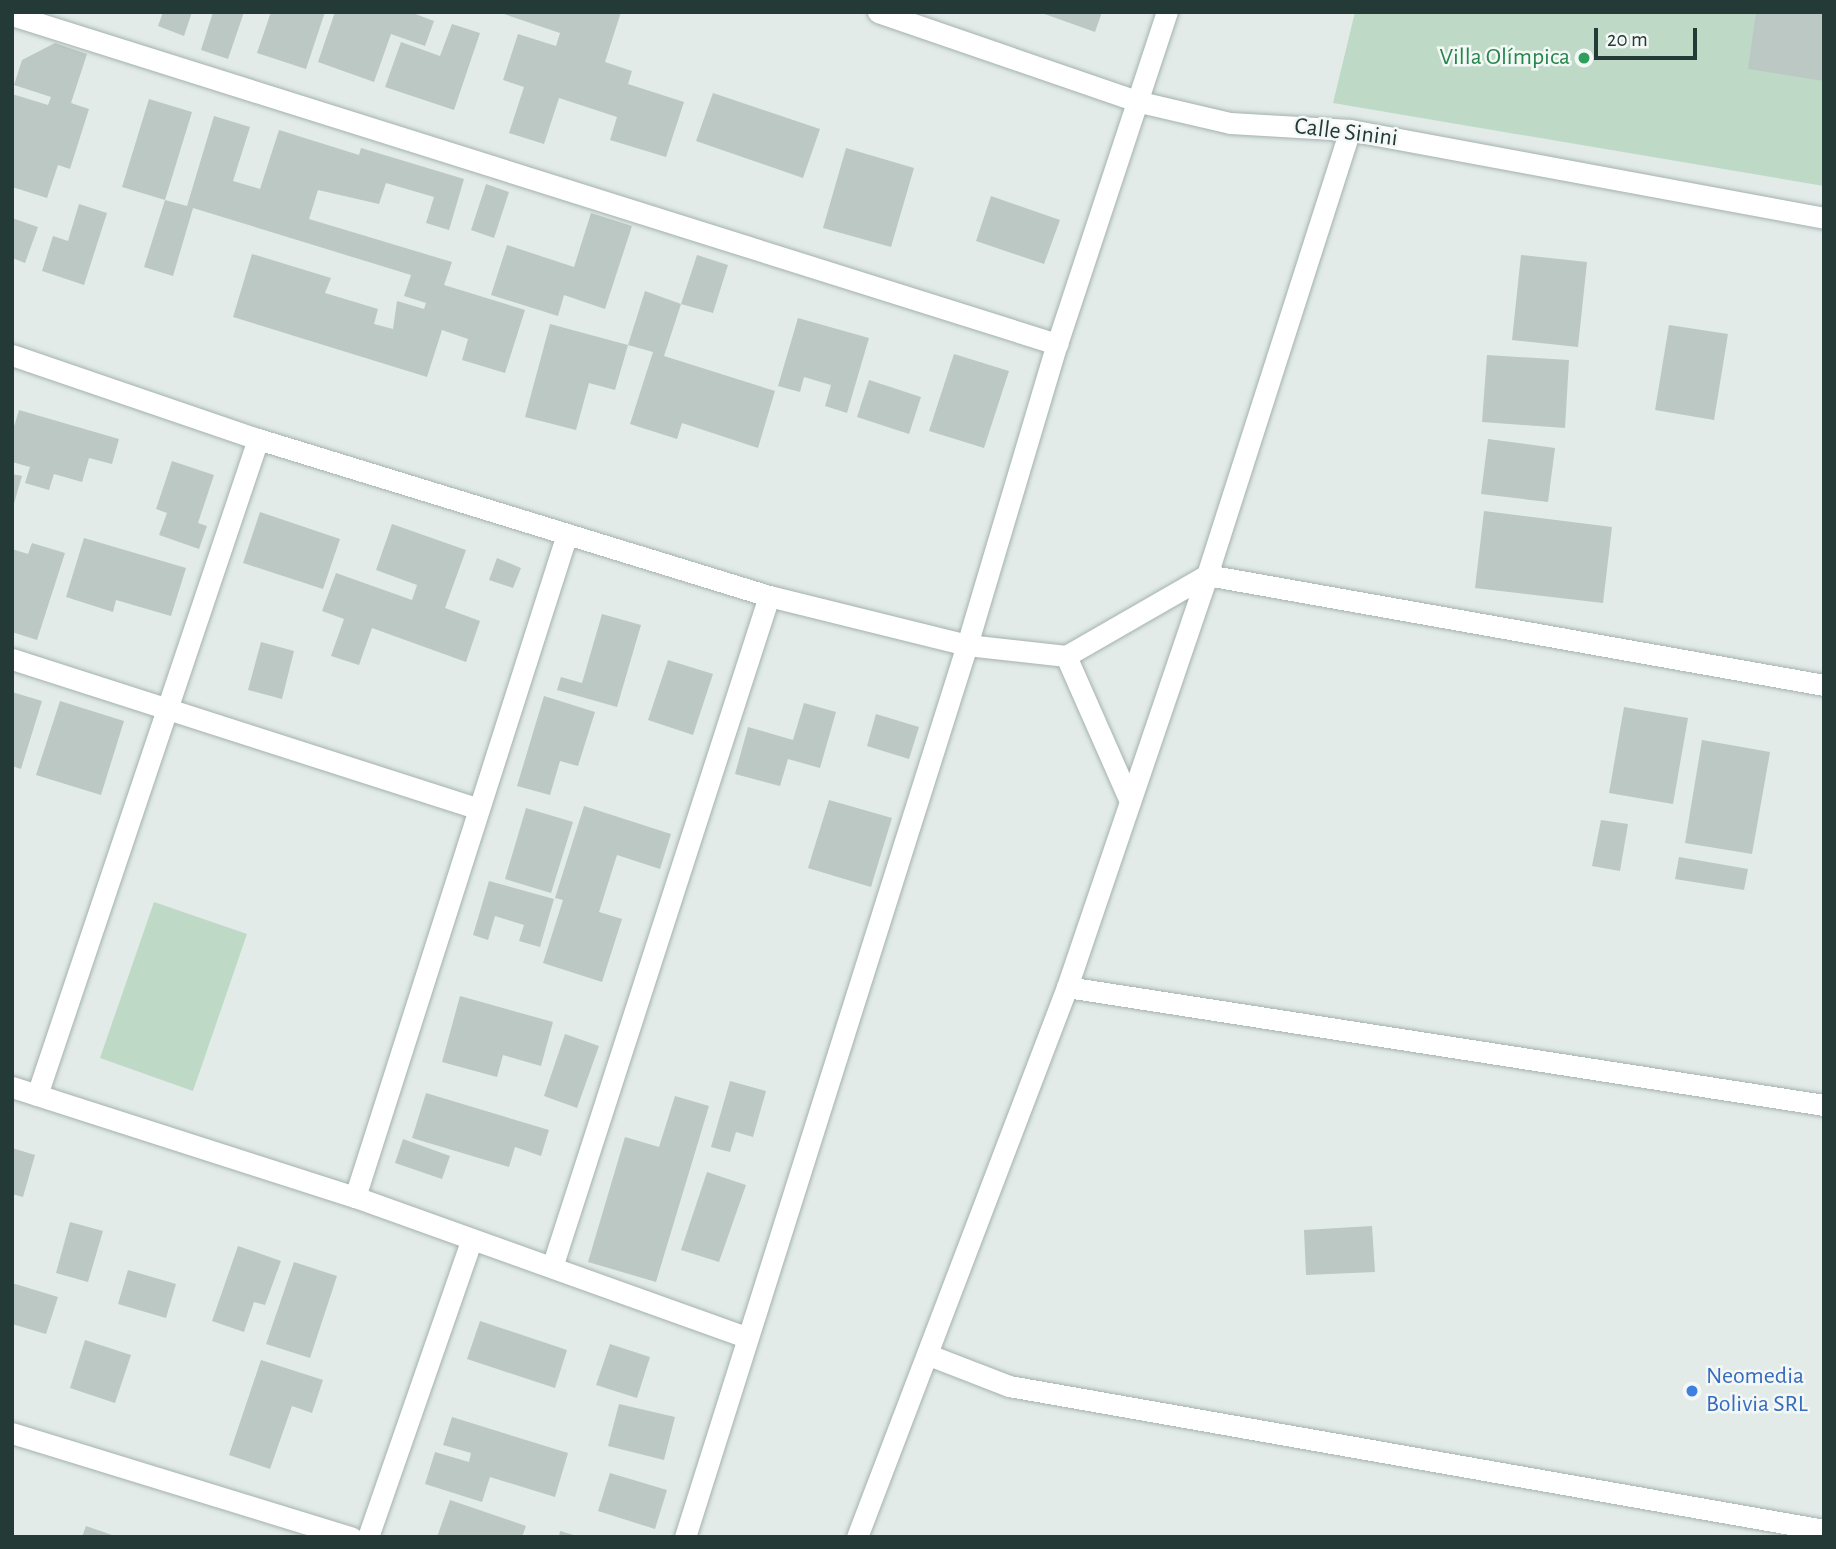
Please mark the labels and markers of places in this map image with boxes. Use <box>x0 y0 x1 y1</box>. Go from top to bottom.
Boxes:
place label: Villa Olímpica <box>1439 44 1570 72</box>
marker: Villa Olímpica <box>1576 50 1592 66</box>
place label: Neomedia Bolivia SRL <box>1706 1363 1808 1419</box>
marker: Neomedia Bolivia SRL <box>1684 1383 1700 1399</box>

